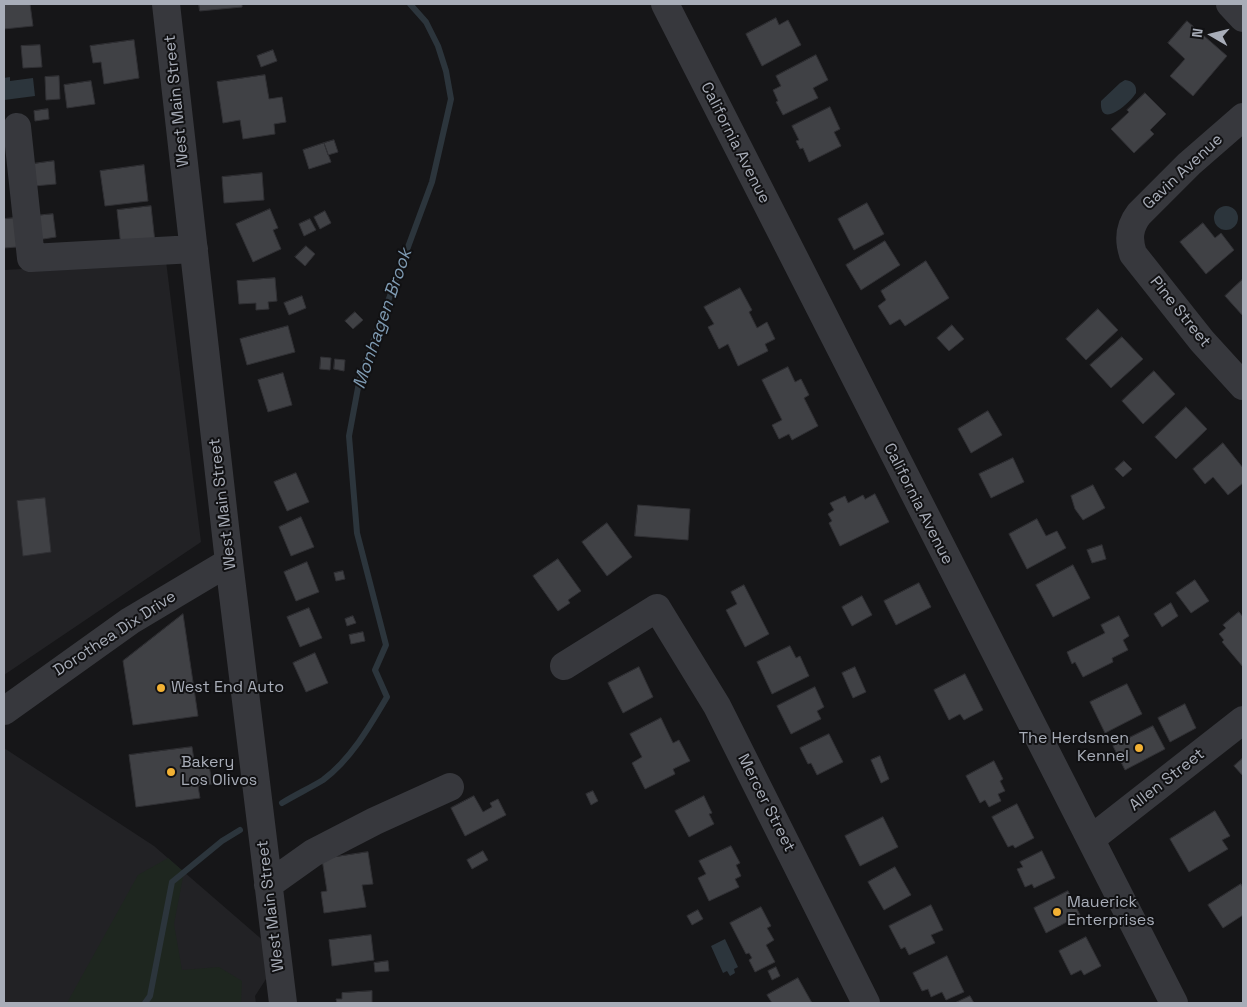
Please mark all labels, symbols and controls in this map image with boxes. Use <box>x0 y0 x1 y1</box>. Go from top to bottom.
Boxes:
north arrow <box>1187 10 1237 60</box>
text: N <box>1188 27 1207 39</box>
street label: West Main Street <box>161 34 193 168</box>
street label: California Avenue <box>696 79 774 207</box>
street label: Gavin Avenue <box>1139 130 1227 214</box>
water label: Monhagen Brook <box>349 246 417 392</box>
street label: Pine Street <box>1146 273 1214 351</box>
street label: West Main Street <box>205 437 241 571</box>
street label: California Avenue <box>879 440 957 568</box>
street label: Dorothea Dix Drive <box>50 587 180 681</box>
place label: West End Auto <box>171 678 284 698</box>
marker: West End Auto <box>155 682 167 694</box>
place label: The Herdsmen Kennel <box>1019 729 1129 767</box>
marker: The Herdsmen Kennel <box>1133 742 1145 754</box>
street label: Allen Street <box>1126 745 1208 815</box>
street label: Mercer Street <box>733 751 799 855</box>
place label: Bakery Los Olivos <box>181 753 257 791</box>
marker: Bakery Los Olivos <box>165 766 177 778</box>
street label: West Main Street <box>253 839 289 973</box>
place label: Mauerick Enterprises <box>1067 893 1155 931</box>
marker: Mauerick Enterprises <box>1051 906 1063 918</box>

